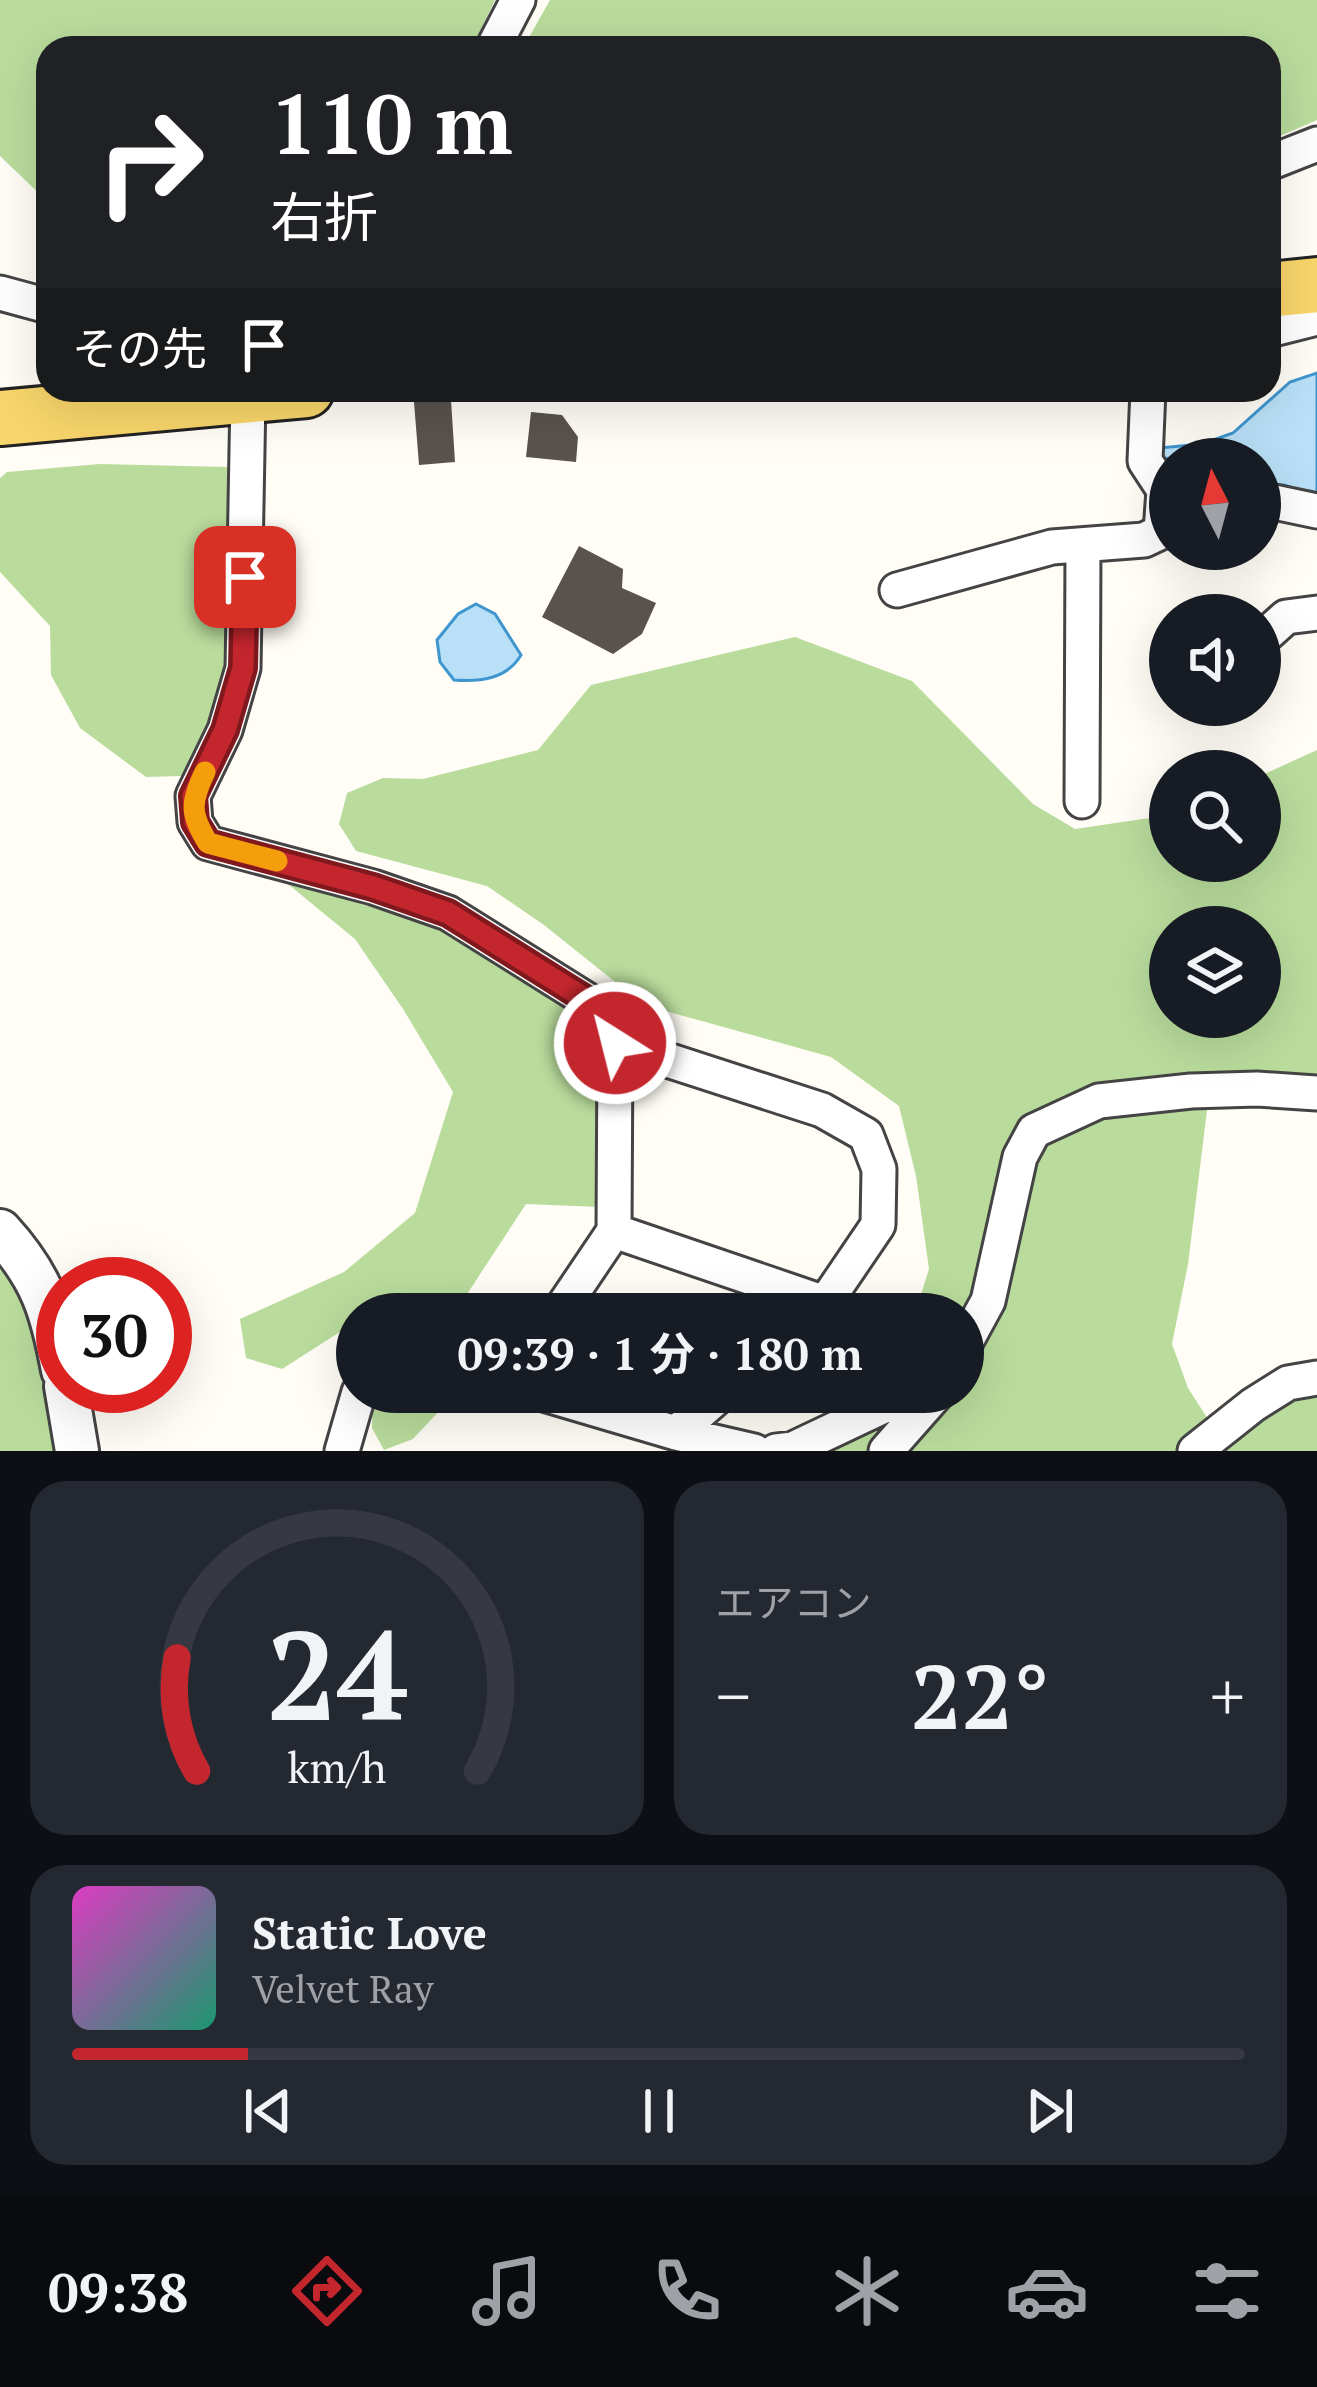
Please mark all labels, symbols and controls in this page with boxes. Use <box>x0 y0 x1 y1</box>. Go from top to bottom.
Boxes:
text: 110 m <box>270 67 513 178</box>
icon: right <box>72 84 228 240</box>
text: 右折 <box>270 181 378 252</box>
icon: arrive <box>231 312 297 378</box>
text: その先 <box>72 318 207 378</box>
north arrow <box>1149 438 1281 570</box>
map controls <box>1149 438 1281 1038</box>
pin <box>194 526 296 628</box>
icon: arrive <box>212 544 278 610</box>
button: sound <box>1149 594 1281 726</box>
button: search <box>1149 750 1281 882</box>
button: layers <box>1149 906 1281 1038</box>
position arrow <box>552 980 678 1106</box>
speed limit sign: 30 <box>36 1257 192 1413</box>
text: 09:39 · 1 分 · 180 m <box>458 1323 862 1383</box>
text: エアコン <box>716 1576 872 1628</box>
text: 24 <box>266 1590 407 1756</box>
text: 22° <box>911 1635 1050 1755</box>
text: − <box>716 1651 751 1739</box>
text: + <box>1210 1651 1245 1739</box>
text: km/h <box>287 1738 386 1795</box>
text: Static Love <box>252 1902 487 1962</box>
text: Velvet Ray <box>252 1962 433 2014</box>
icon: previous <box>235 2078 301 2144</box>
icon: pause <box>626 2078 692 2144</box>
icon: next <box>1017 2078 1083 2144</box>
icon: directions <box>285 2249 369 2333</box>
icon: music <box>465 2249 549 2333</box>
icon: phone <box>645 2249 729 2333</box>
icon: climate <box>825 2249 909 2333</box>
icon: car <box>1005 2249 1089 2333</box>
icon: filters <box>1185 2249 1269 2333</box>
text: 09:38 <box>48 2256 189 2327</box>

